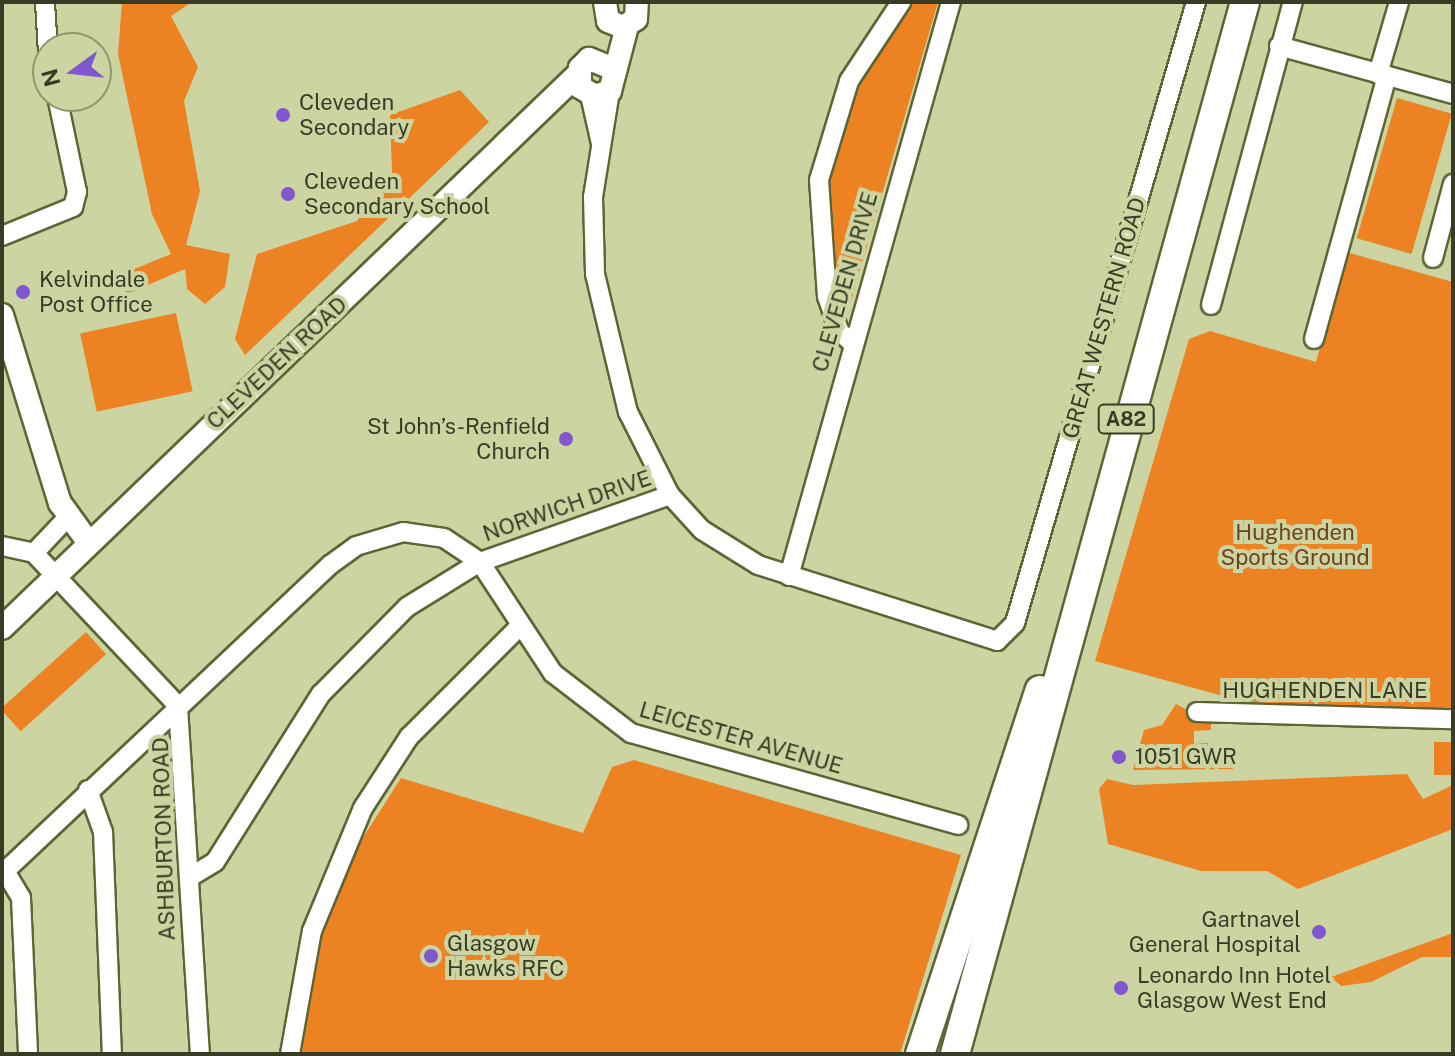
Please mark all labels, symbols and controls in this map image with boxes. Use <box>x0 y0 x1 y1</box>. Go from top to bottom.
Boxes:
north arrow <box>32 32 112 112</box>
text: N <box>36 66 66 89</box>
place label: Cleveden Secondary <box>299 89 409 140</box>
marker: Cleveden Secondary <box>274 106 292 124</box>
place label: Cleveden Secondary School <box>304 168 490 220</box>
marker: Cleveden Secondary School <box>279 185 297 203</box>
street label: CLEVEDEN DRIVE <box>807 189 883 375</box>
street label: GREAT WESTERN ROAD <box>1057 194 1151 442</box>
place label: Kelvindale Post Office <box>39 266 153 318</box>
marker: Kelvindale Post Office <box>14 283 32 301</box>
street label: CLEVEDEN ROAD <box>201 291 353 435</box>
road number: A82 <box>1096 403 1156 435</box>
place label: St John’s-Renfield Church <box>367 413 550 464</box>
marker: St John’s-Renfield Church <box>557 430 575 448</box>
street label: NORWICH DRIVE <box>479 465 655 547</box>
park label: Hughenden Sports Ground <box>1220 519 1370 570</box>
street label: HUGHENDEN LANE <box>1222 678 1428 704</box>
street label: LEICESTER AVENUE <box>636 696 846 780</box>
street label: ASHBURTON ROAD <box>147 737 181 941</box>
place label: 1051 GWR <box>1135 744 1237 770</box>
marker: 1051 GWR <box>1110 748 1128 766</box>
place label: Gartnavel General Hospital <box>1129 906 1301 958</box>
marker: Gartnavel General Hospital <box>1308 921 1330 943</box>
place label: Glasgow Hawks RFC <box>447 930 564 982</box>
marker: Glasgow Hawks RFC <box>422 947 440 965</box>
place label: Leonardo Inn Hotel Glasgow West End <box>1137 962 1331 1014</box>
marker: Leonardo Inn Hotel Glasgow West End <box>1112 979 1130 997</box>

